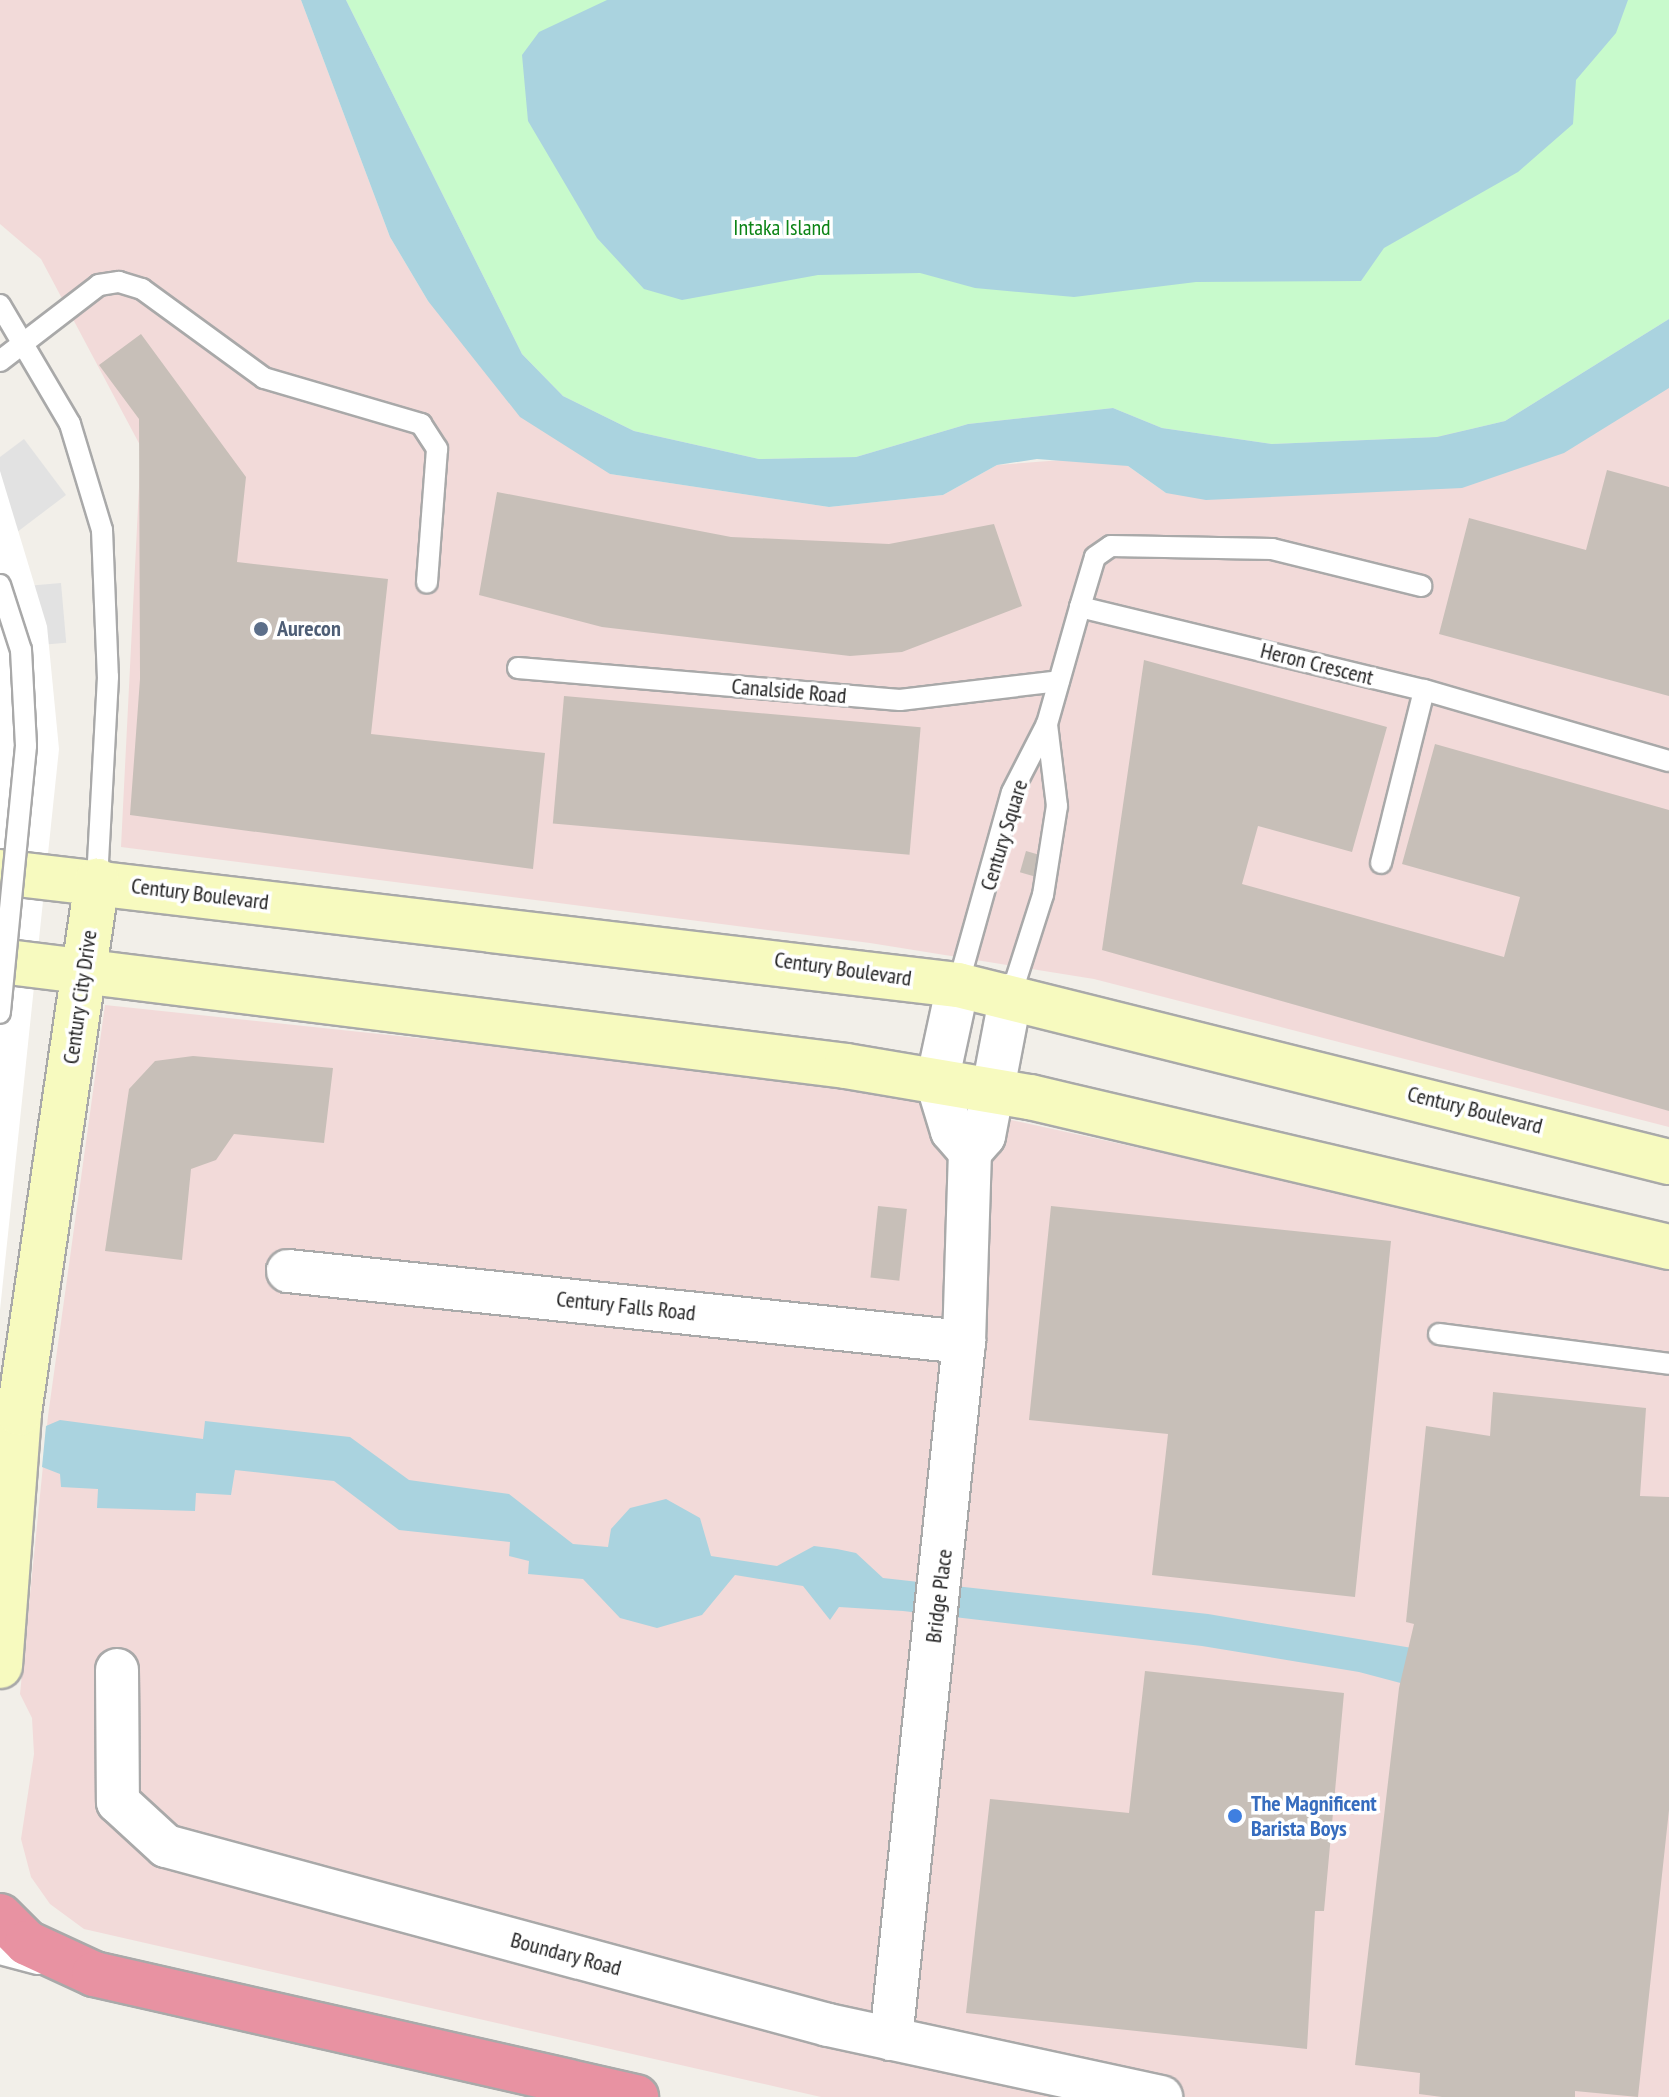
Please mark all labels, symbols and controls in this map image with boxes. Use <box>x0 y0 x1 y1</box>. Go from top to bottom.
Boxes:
park label: Intaka Island <box>733 215 831 241</box>
place label: Aurecon <box>277 616 341 642</box>
marker: Aurecon <box>252 620 270 638</box>
street label: Heron Crescent <box>1258 637 1376 691</box>
street label: Canalside Road <box>730 673 848 709</box>
street label: Century Square <box>975 776 1033 894</box>
street label: Century Boulevard <box>129 872 271 916</box>
street label: Century City Drive <box>57 928 103 1066</box>
street label: Century Boulevard <box>772 946 914 992</box>
street label: Century Boulevard <box>1404 1080 1546 1140</box>
street label: Century Falls Road <box>555 1286 697 1326</box>
street label: Bridge Place <box>920 1548 958 1644</box>
place label: The Magnificent Barista Boys <box>1251 1790 1377 1842</box>
marker: The Magnificent Barista Boys <box>1226 1807 1244 1825</box>
street label: Boundary Road <box>508 1927 624 1981</box>

